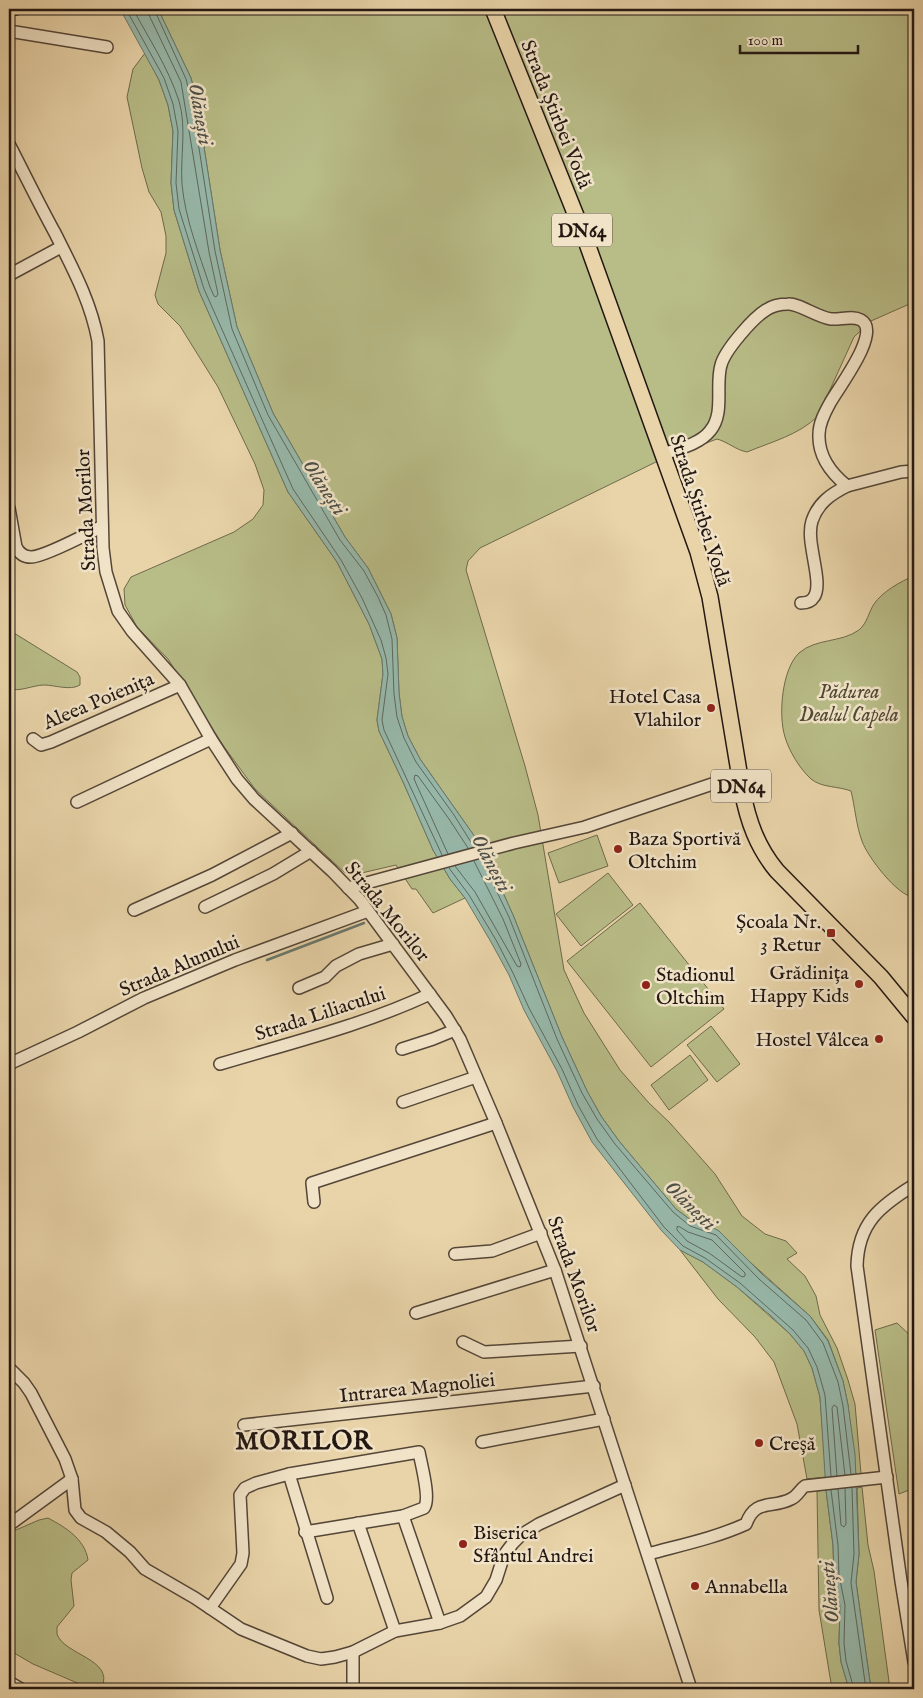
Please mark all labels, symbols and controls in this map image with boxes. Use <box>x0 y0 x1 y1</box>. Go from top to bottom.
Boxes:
scale bar <box>740 22 858 54</box>
text: 100 m <box>748 31 784 50</box>
street label: Strada Știrbei Vodă <box>514 36 597 193</box>
water label: Olănești <box>181 81 219 149</box>
road number: DN64 <box>552 214 612 246</box>
street label: Strada Știrbei Vodă <box>663 431 736 590</box>
street label: Strada Morilor <box>71 448 102 572</box>
water label: Olănești <box>295 454 353 523</box>
street label: Aleea Poienița <box>38 667 158 736</box>
park label: Pădurea Dealul Capela <box>799 680 899 728</box>
place label: Hotel Casa Vlahilor <box>609 685 702 733</box>
marker: Hotel Casa Vlahilor <box>705 702 717 714</box>
road number: DN64 <box>711 769 771 802</box>
place label: Baza Sportivă Oltchim <box>628 827 741 875</box>
water label: Olănești <box>464 830 518 899</box>
marker: Baza Sportivă Oltchim <box>612 843 624 855</box>
street label: Strada Morilor <box>339 857 435 968</box>
place label: Școala Nr. 3 Retur <box>736 910 822 958</box>
marker: Școala Nr. 3 Retur <box>825 927 837 939</box>
street label: Strada Alunului <box>116 930 243 1003</box>
place label: Grădinița Happy Kids <box>750 961 849 1009</box>
place label: Stadionul Oltchim <box>656 963 735 1011</box>
marker: Grădinița Happy Kids <box>853 978 865 990</box>
marker: Stadionul Oltchim <box>640 979 652 991</box>
street label: Strada Liliacului <box>252 982 389 1047</box>
place label: Hostel Vâlcea <box>755 1028 869 1053</box>
marker: Hostel Vâlcea <box>873 1033 885 1045</box>
water label: Olănești <box>658 1175 723 1239</box>
street label: Strada Morilor <box>541 1213 606 1337</box>
street label: Intrarea Magnoliei <box>338 1368 496 1409</box>
district label: MORILOR <box>235 1426 374 1458</box>
place label: Creșă <box>769 1432 816 1457</box>
marker: Creșă <box>753 1437 765 1449</box>
place label: Biserica Sfântul Andrei <box>473 1521 594 1569</box>
marker: Biserica Sfântul Andrei <box>457 1538 469 1550</box>
water label: Olănești <box>814 1558 847 1624</box>
place label: Annabella <box>704 1575 788 1600</box>
marker: Annabella <box>689 1580 701 1592</box>

